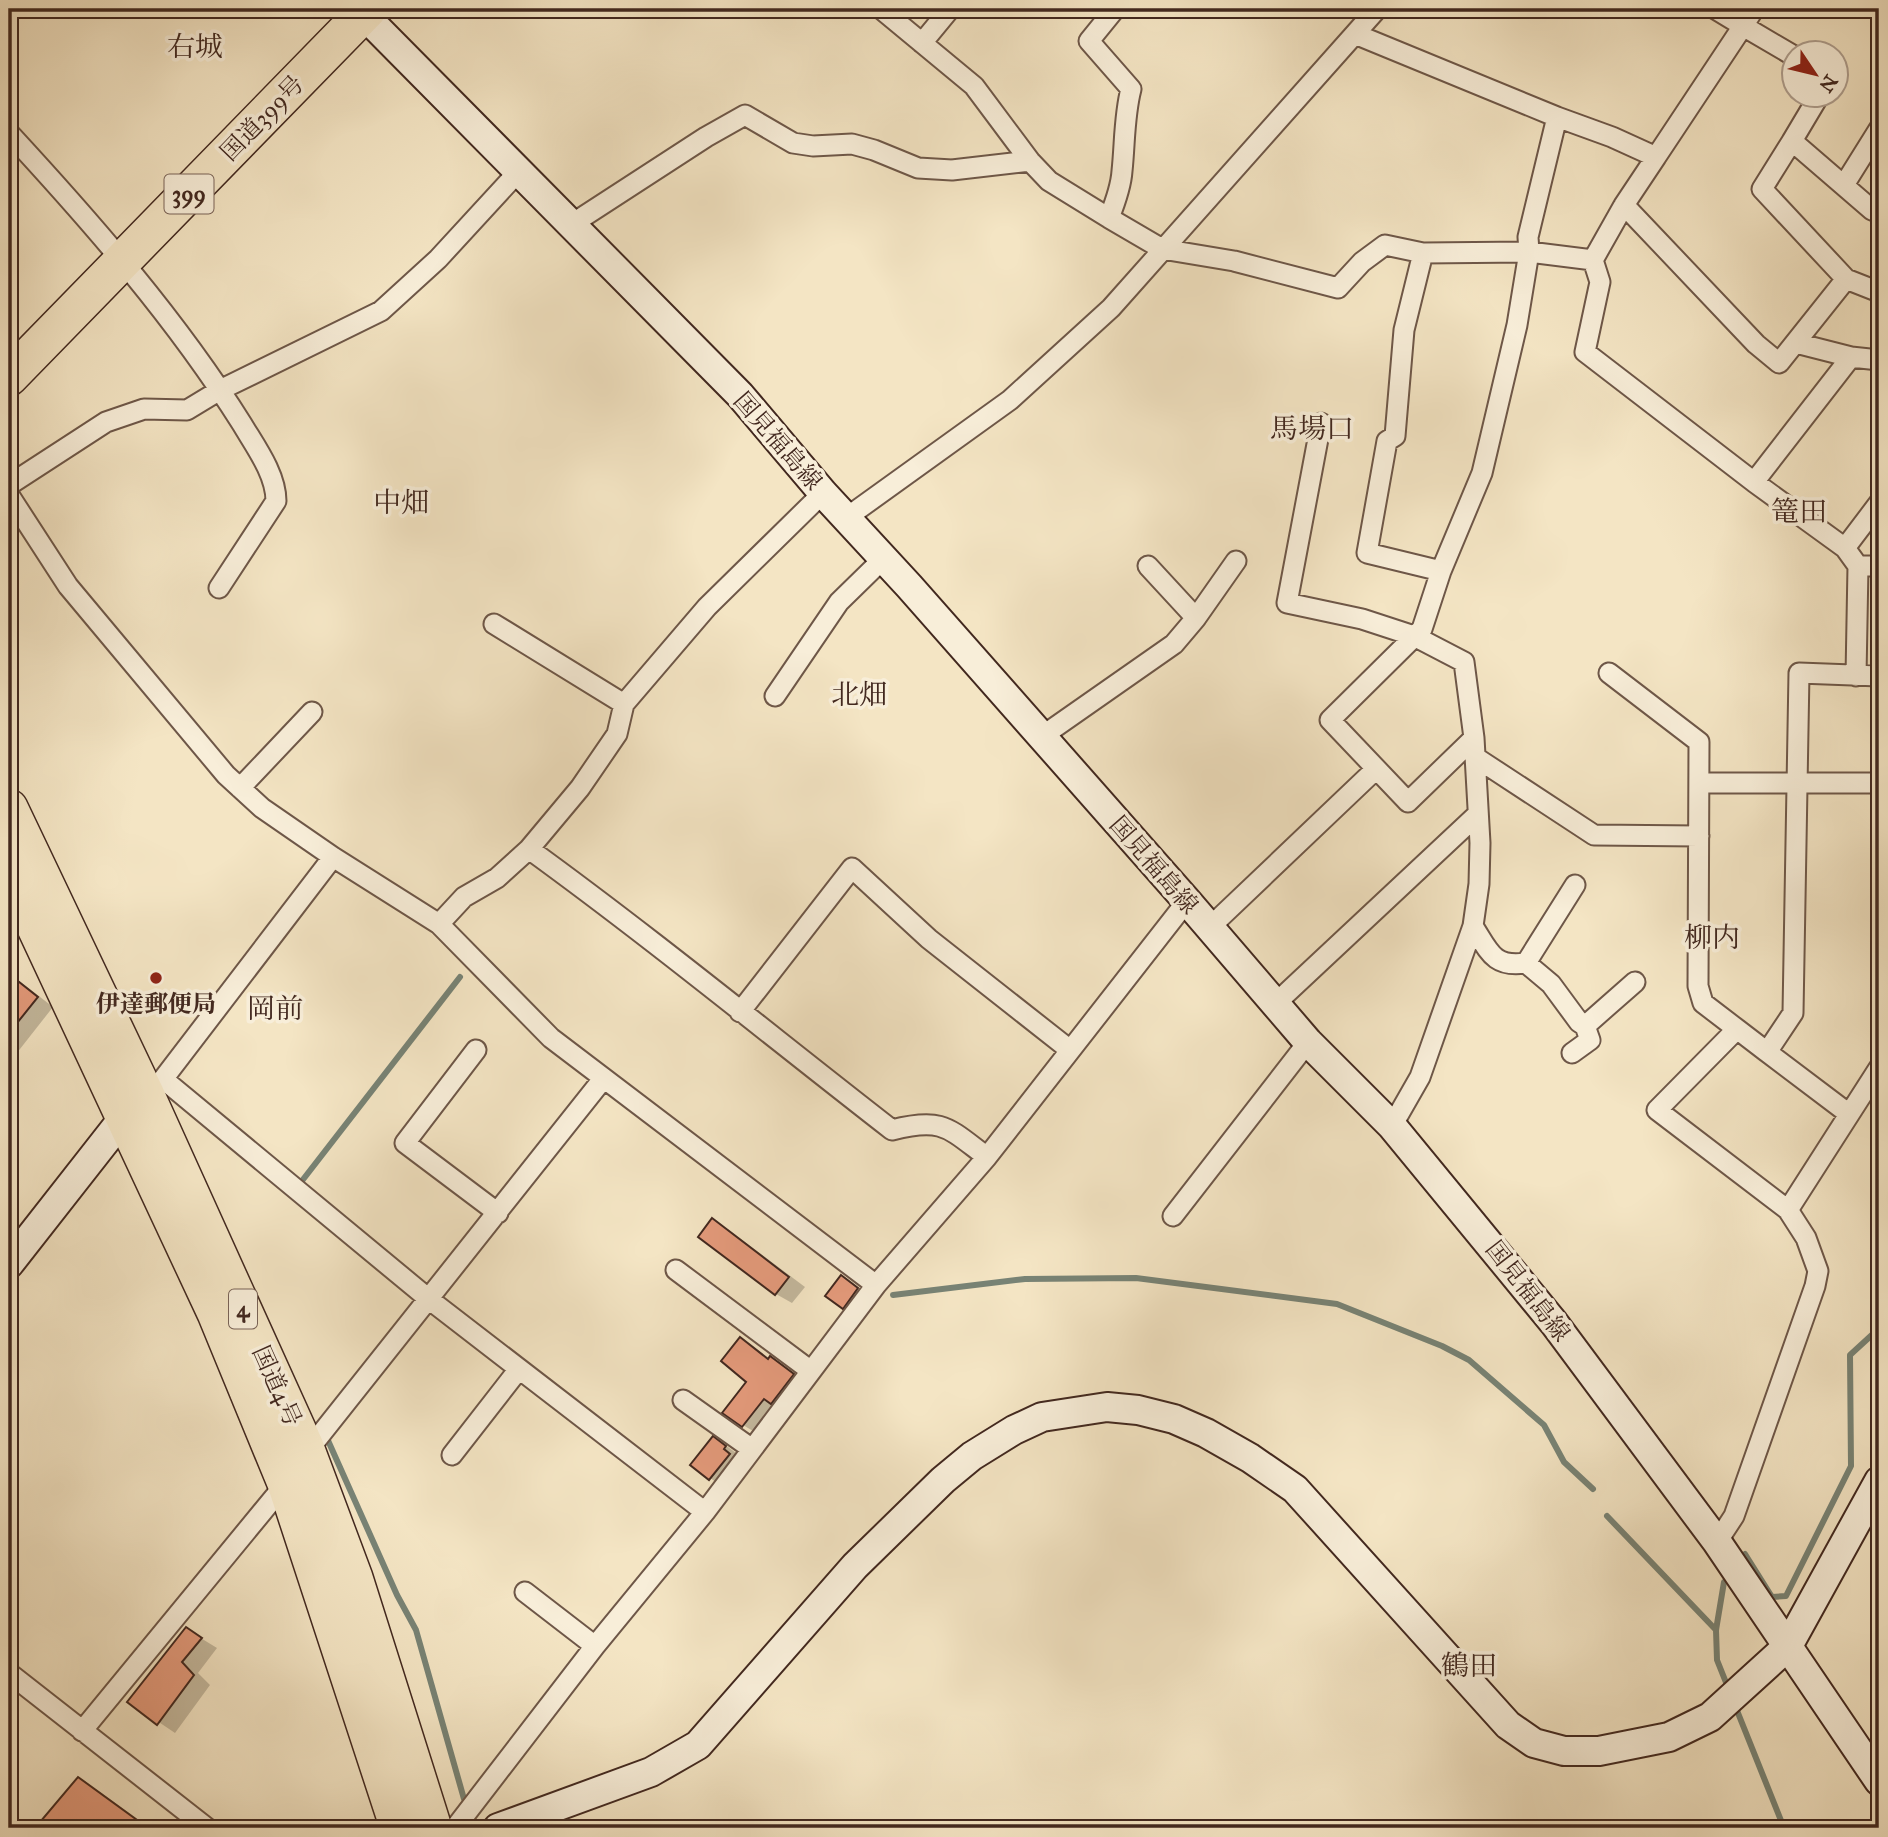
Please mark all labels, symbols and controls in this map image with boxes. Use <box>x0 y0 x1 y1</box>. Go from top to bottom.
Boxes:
district label: 右城 <box>167 29 223 64</box>
north arrow <box>1780 38 1850 108</box>
street label: 国道399号 <box>214 69 310 167</box>
text: N <box>1814 70 1843 97</box>
road number: 399 <box>164 174 214 214</box>
street label: 国見福島線 <box>727 386 829 496</box>
district label: 馬場口 <box>1270 411 1354 446</box>
district label: 中畑 <box>373 485 429 520</box>
district label: 篭田 <box>1771 494 1827 529</box>
district label: 北畑 <box>831 677 887 712</box>
street label: 国見福島線 <box>1103 810 1205 920</box>
district label: 柳内 <box>1684 920 1740 955</box>
marker: 伊達郵便局 <box>148 970 164 986</box>
place label: 伊達郵便局 <box>96 989 216 1019</box>
district label: 岡前 <box>247 991 303 1026</box>
street label: 国見福島線 <box>1479 1234 1577 1348</box>
road number: 4 <box>229 1290 257 1328</box>
street label: 国道4号 <box>246 1341 308 1431</box>
district label: 鶴田 <box>1441 1648 1497 1683</box>

